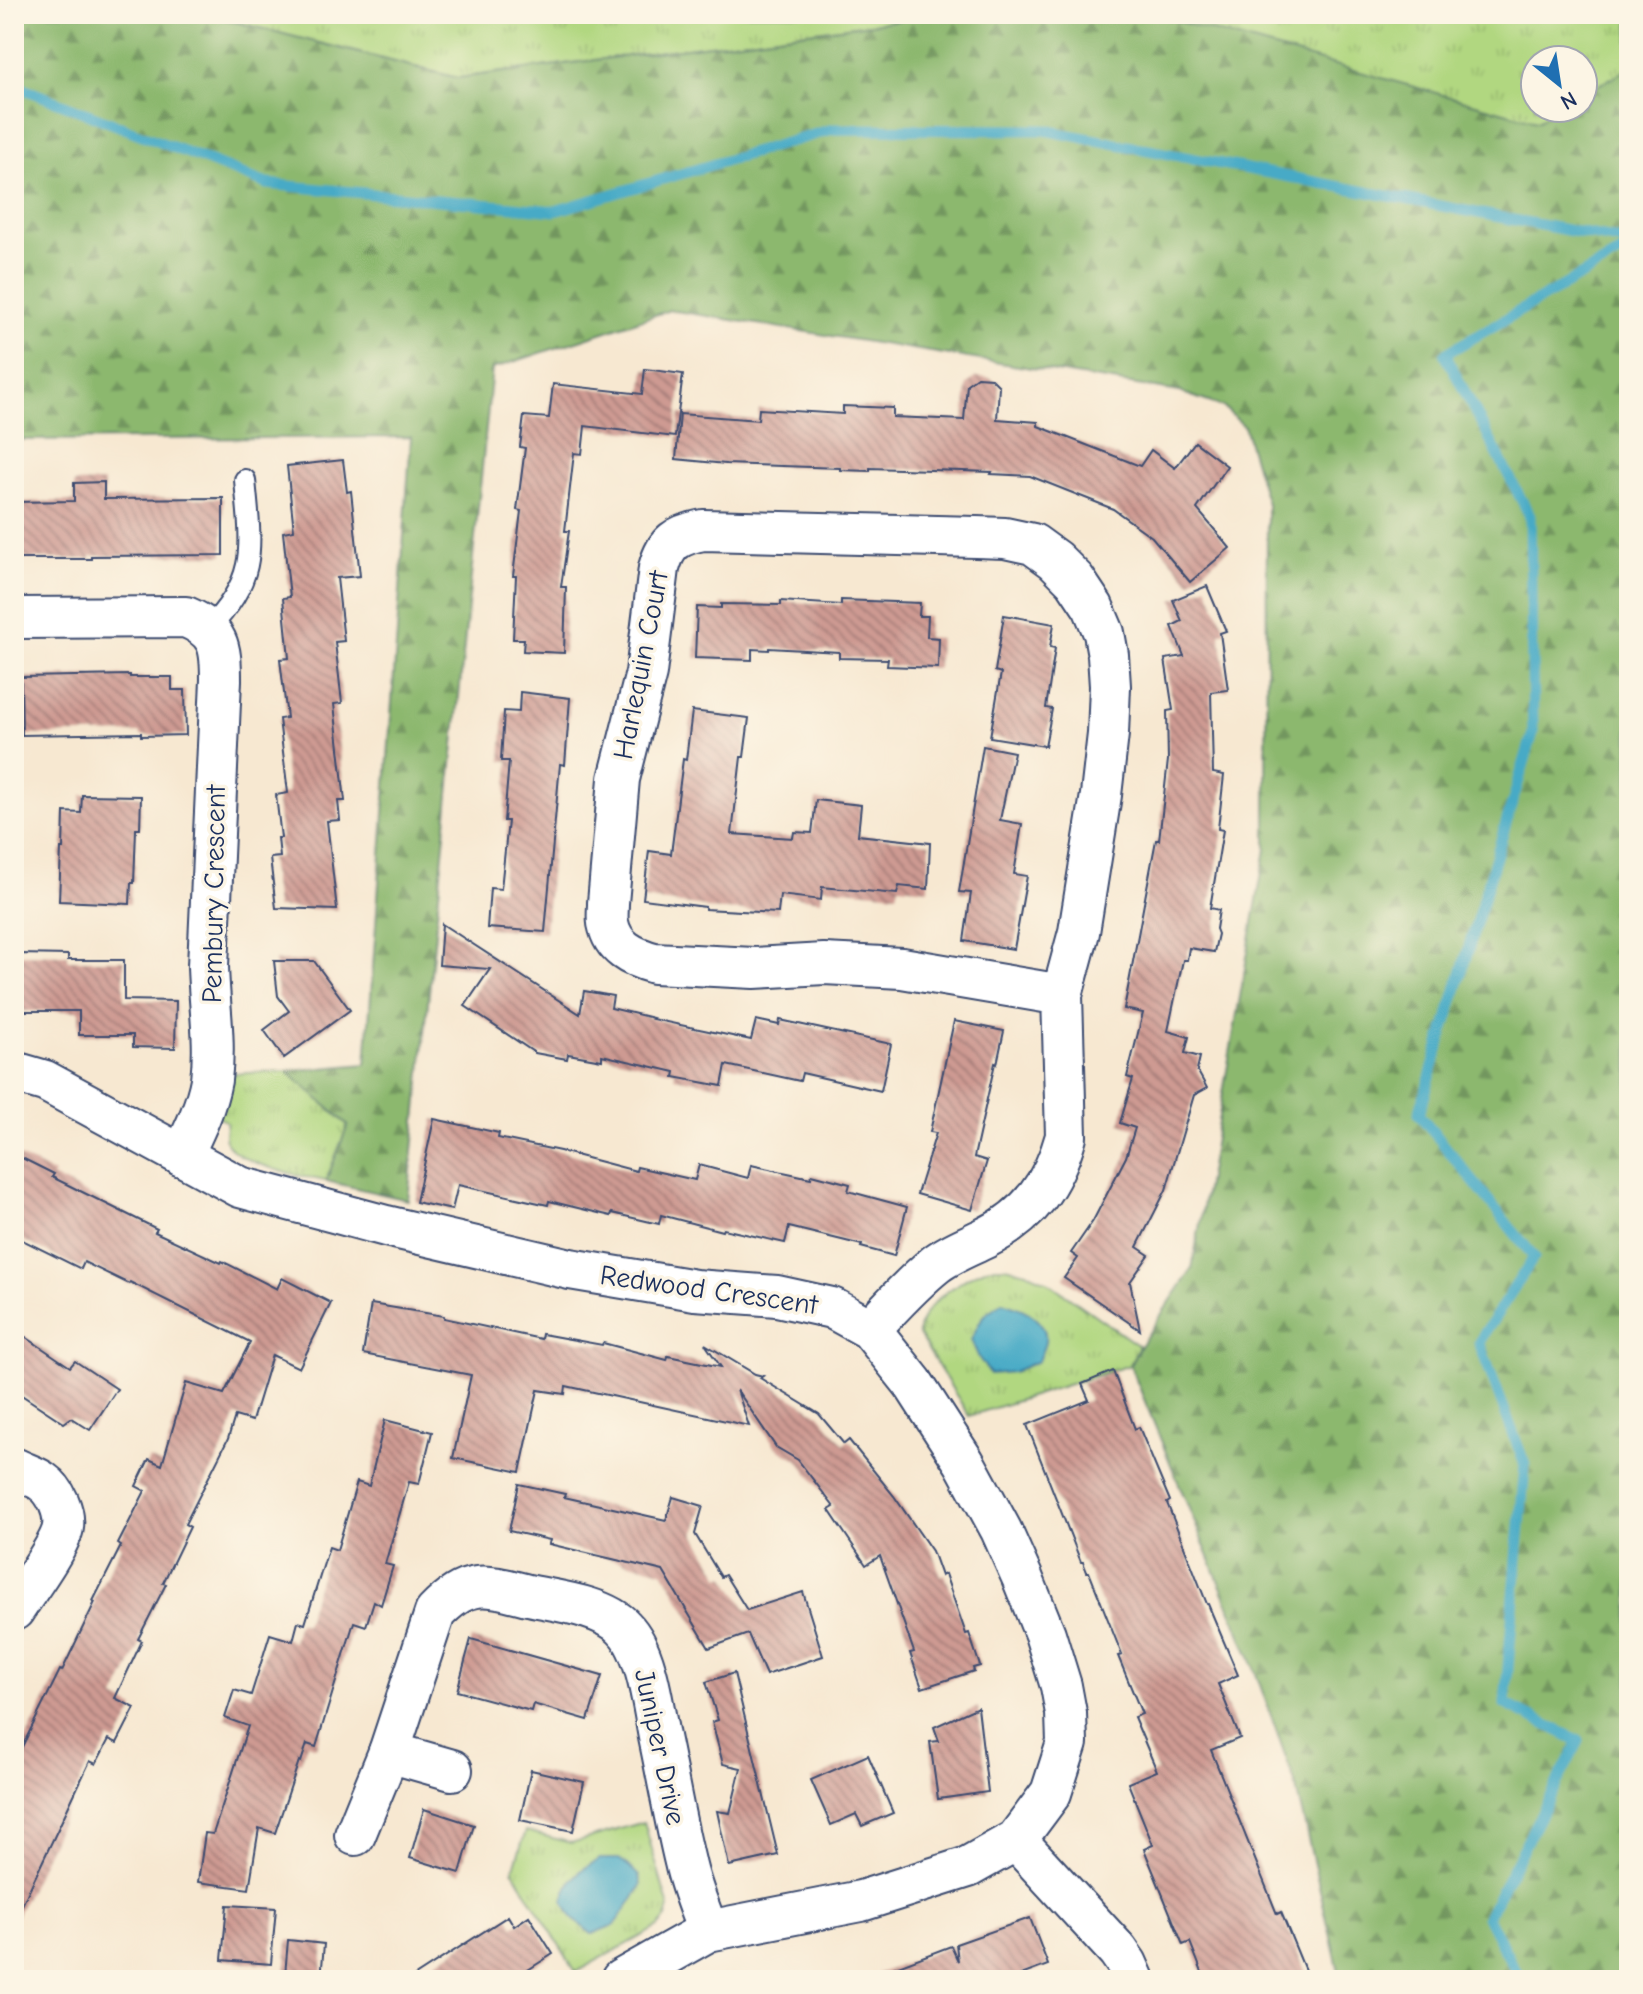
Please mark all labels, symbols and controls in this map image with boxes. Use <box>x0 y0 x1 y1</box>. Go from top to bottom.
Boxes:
north arrow <box>1519 44 1599 124</box>
text: N <box>1556 86 1581 115</box>
street label: Harlequin Court <box>607 567 675 762</box>
street label: Pembury Crescent <box>196 784 232 1003</box>
street label: Redwood Crescent <box>598 1259 821 1321</box>
street label: Juniper Drive <box>628 1666 692 1828</box>

